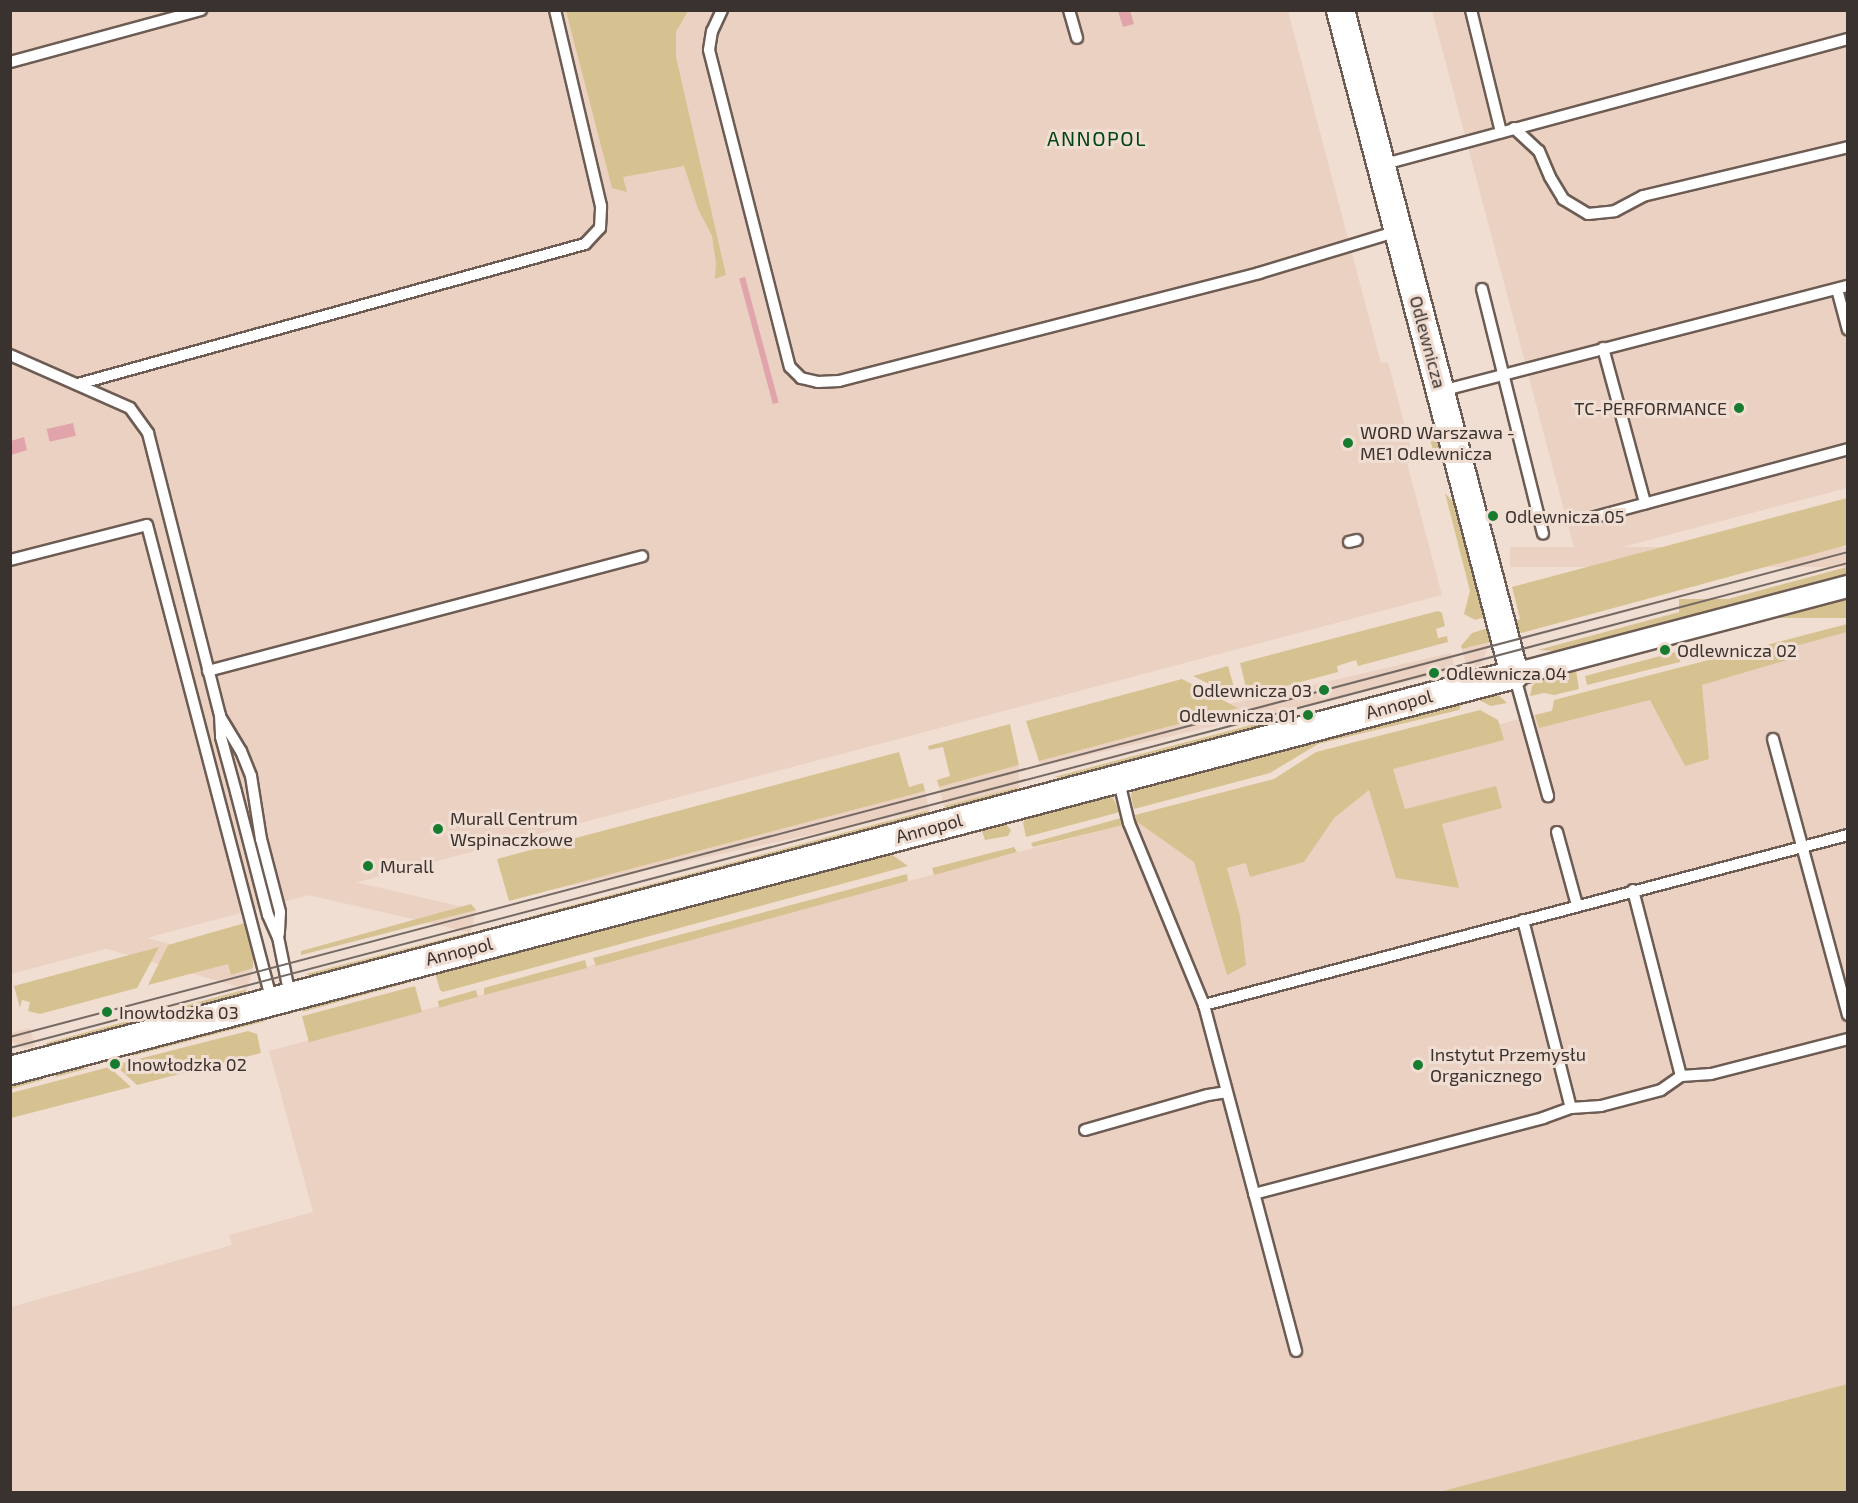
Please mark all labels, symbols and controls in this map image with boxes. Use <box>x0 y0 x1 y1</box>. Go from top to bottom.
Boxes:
district label: ANNOPOL <box>1047 126 1147 150</box>
street label: Odlewnicza <box>1405 293 1451 391</box>
place label: TC-PERFORMANCE <box>1574 397 1727 419</box>
marker: TC-PERFORMANCE <box>1732 401 1746 415</box>
place label: WORD Warszawa - ME1 Odlewnicza <box>1360 422 1515 464</box>
marker: WORD Warszawa - ME1 Odlewnicza <box>1341 436 1355 450</box>
place label: Odlewnicza 05 <box>1505 505 1624 527</box>
marker: Odlewnicza 05 <box>1486 509 1500 523</box>
place label: Odlewnicza 02 <box>1677 639 1797 661</box>
marker: Odlewnicza 02 <box>1658 643 1672 657</box>
place label: Odlewnicza 04 <box>1446 662 1567 684</box>
marker: Odlewnicza 04 <box>1427 666 1441 680</box>
place label: Odlewnicza 03 <box>1192 679 1312 701</box>
marker: Odlewnicza 03 <box>1317 683 1331 697</box>
street label: Annopol <box>1363 685 1435 723</box>
place label: Odlewnicza 01 <box>1179 704 1296 726</box>
marker: Odlewnicza 01 <box>1301 708 1315 722</box>
place label: Murall Centrum Wspinaczkowe <box>450 808 578 850</box>
street label: Annopol <box>893 809 965 847</box>
marker: Murall Centrum Wspinaczkowe <box>431 822 445 836</box>
place label: Murall <box>380 855 434 877</box>
marker: Murall <box>361 859 375 873</box>
street label: Annopol <box>423 932 495 970</box>
place label: Inowłodzka 03 <box>119 1001 239 1023</box>
marker: Inowłodzka 03 <box>100 1005 114 1019</box>
place label: Instytut Przemysłu Organicznego <box>1430 1044 1586 1086</box>
place label: Inowłodzka 02 <box>127 1053 247 1075</box>
marker: Inowłodzka 02 <box>108 1057 122 1071</box>
marker: Instytut Przemysłu Organicznego <box>1411 1058 1425 1072</box>

